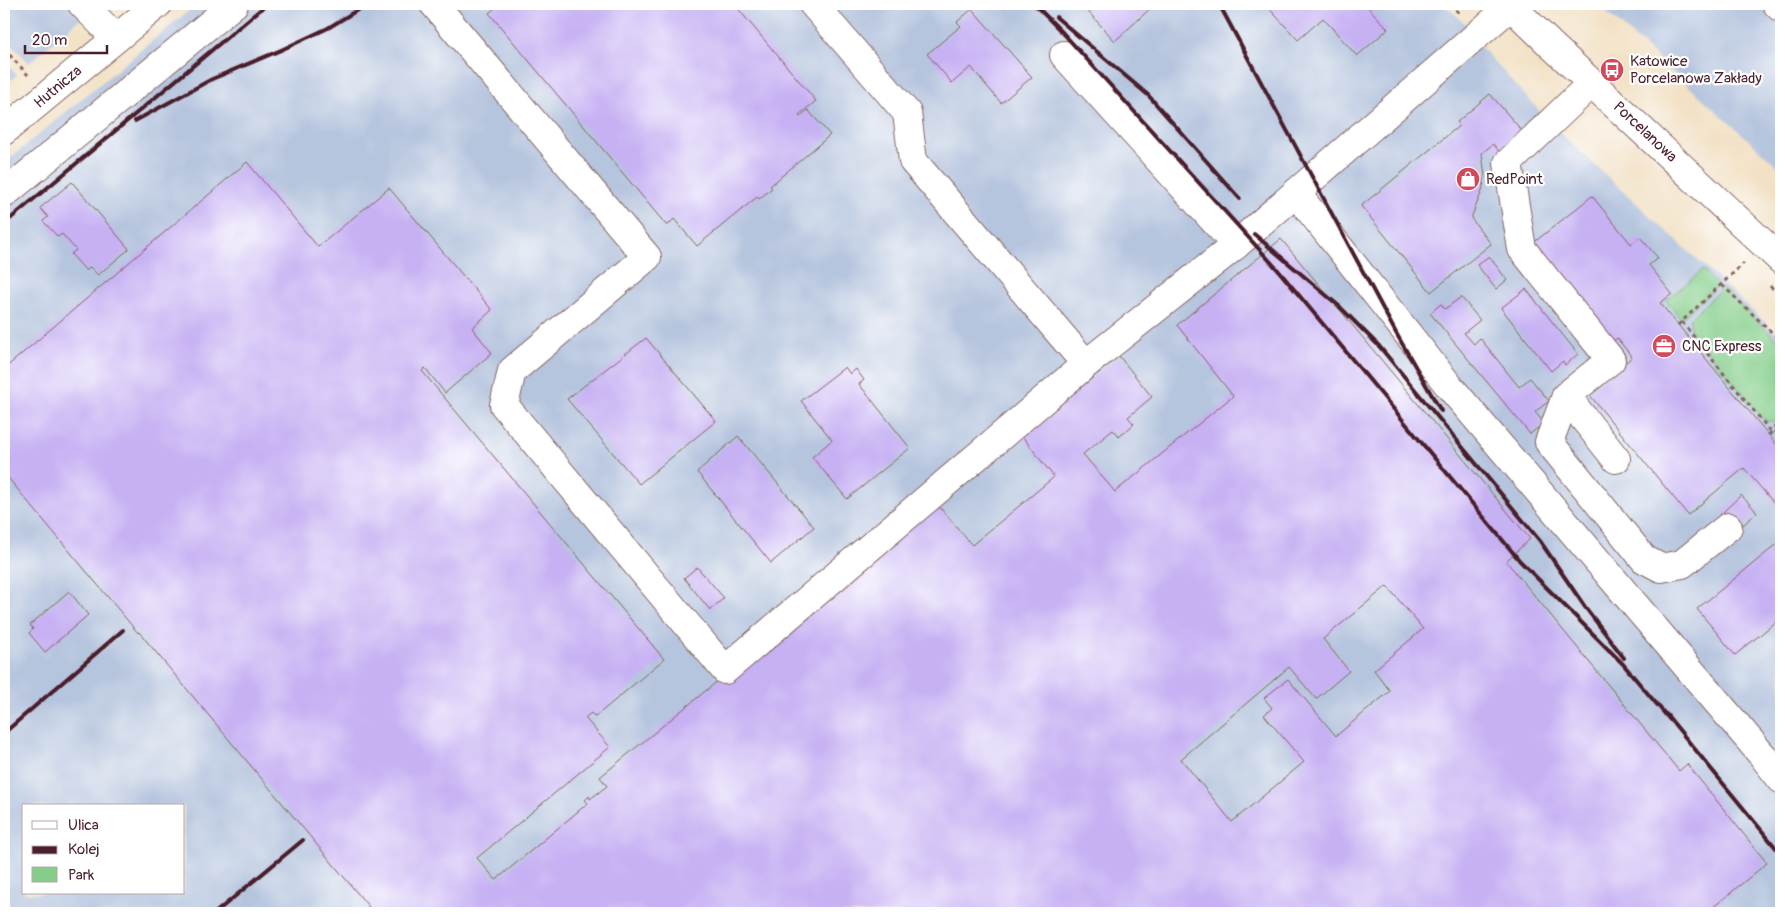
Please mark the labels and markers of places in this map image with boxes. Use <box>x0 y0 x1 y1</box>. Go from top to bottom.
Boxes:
place label: Katowice Porcelanowa Zakłady <box>1630 52 1762 88</box>
bus stop icon: Katowice Porcelanowa Zakłady <box>1599 57 1625 83</box>
shop icon: RedPoint <box>1455 166 1481 192</box>
place label: RedPoint <box>1486 170 1544 189</box>
office icon: CNC Express <box>1651 333 1677 359</box>
place label: CNC Express <box>1682 337 1762 356</box>

